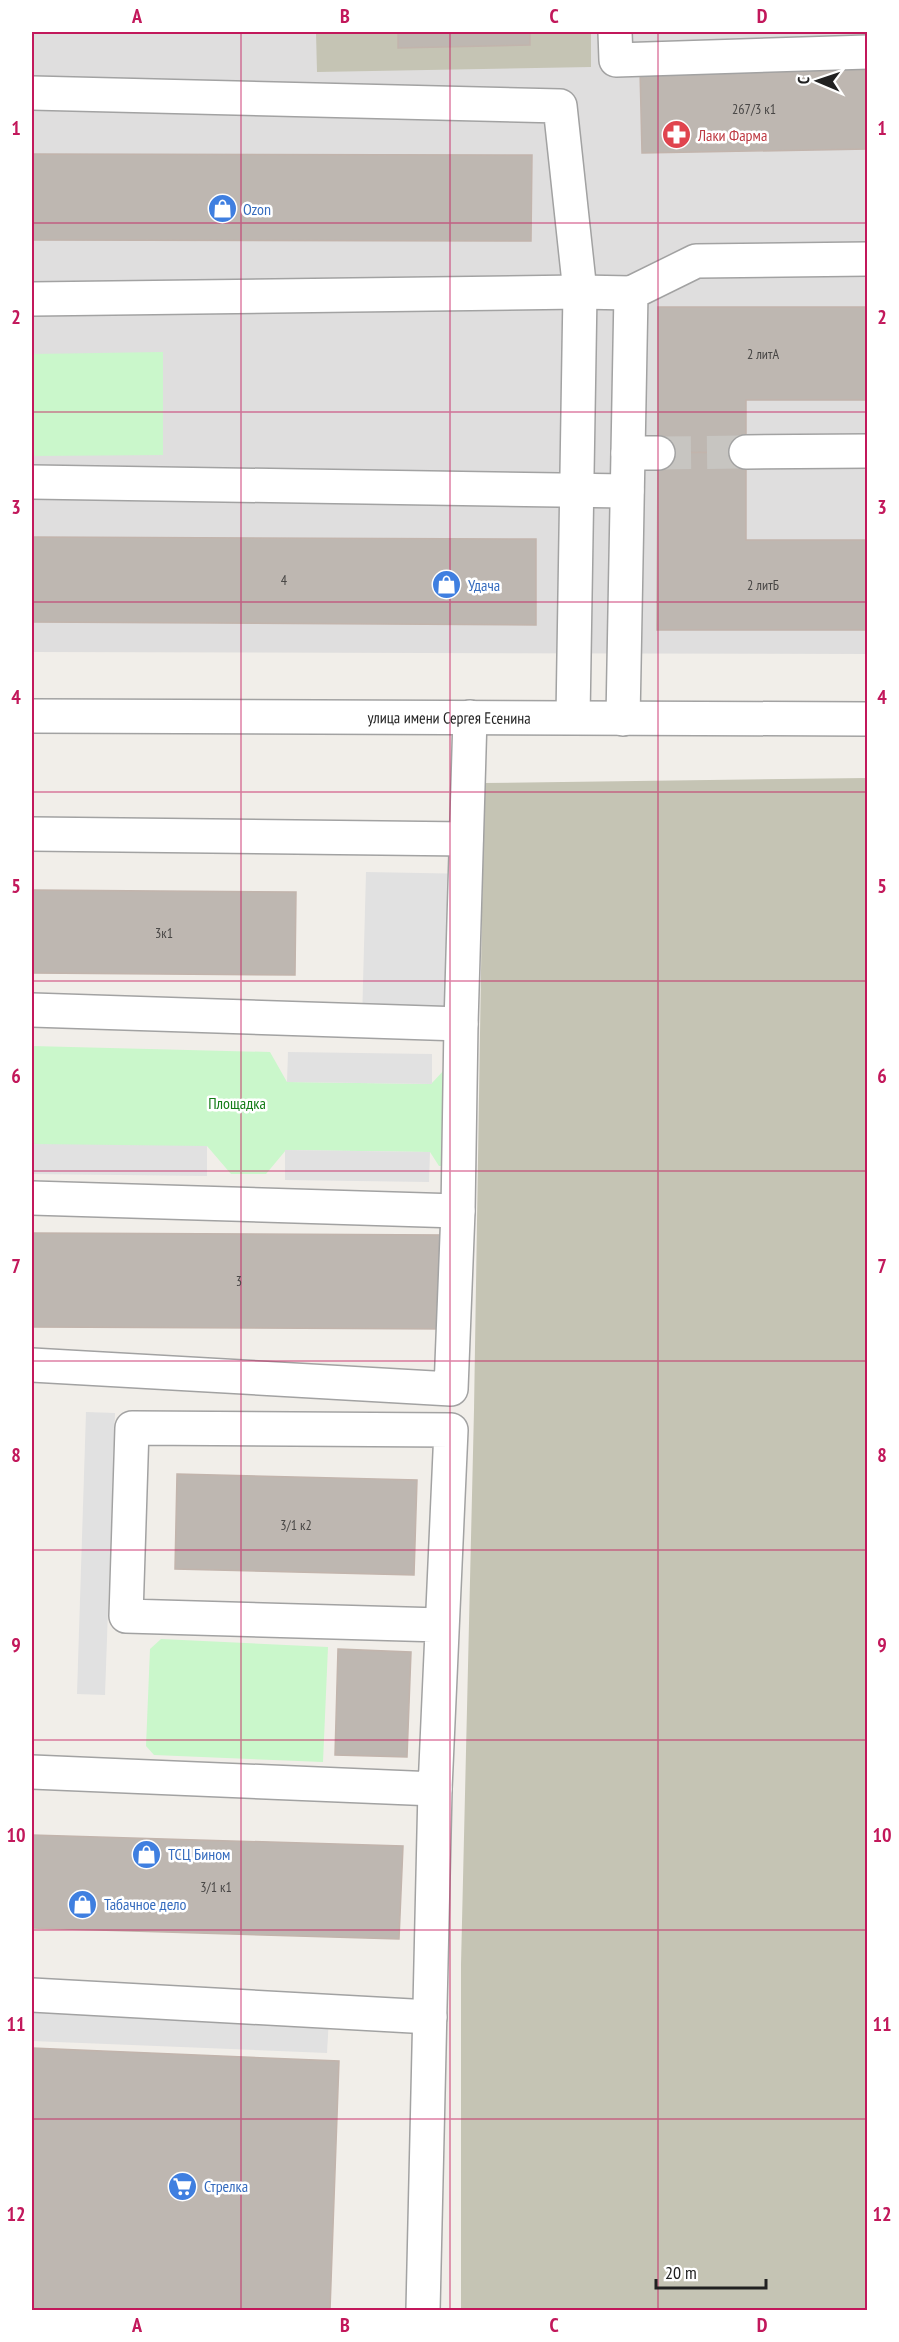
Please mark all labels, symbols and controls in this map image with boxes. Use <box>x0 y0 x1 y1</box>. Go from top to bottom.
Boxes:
text: A <box>131 3 143 29</box>
text: B <box>340 3 350 29</box>
text: C <box>549 3 559 29</box>
text: D <box>757 3 768 29</box>
north arrow <box>788 51 848 111</box>
text: С <box>793 76 813 84</box>
house number: 267/3 к1 <box>732 100 776 118</box>
text: 1 <box>11 115 21 141</box>
text: 1 <box>877 115 887 141</box>
pharmacy icon: Лаки Фарма <box>661 119 693 151</box>
place label: Лаки Фарма <box>697 125 767 145</box>
shop icon: Ozon <box>206 193 238 225</box>
place label: Ozon <box>243 199 271 219</box>
text: 2 <box>11 304 21 330</box>
text: 2 <box>877 304 887 330</box>
house number: 2 литА <box>747 345 779 363</box>
text: 3 <box>11 494 21 520</box>
text: 3 <box>877 494 887 520</box>
shop icon: Удача <box>431 569 463 601</box>
house number: 4 <box>281 571 288 589</box>
place label: Удача <box>468 575 500 595</box>
house number: 2 литБ <box>747 576 779 594</box>
text: 4 <box>11 684 21 710</box>
text: 4 <box>877 684 887 710</box>
street label: улица имени Сергея Есенина <box>367 707 531 728</box>
text: 5 <box>11 873 21 899</box>
text: 5 <box>877 873 887 899</box>
house number: 3к1 <box>155 924 173 942</box>
text: 6 <box>11 1063 21 1089</box>
text: 6 <box>877 1063 887 1089</box>
park label: Площадка <box>208 1093 266 1113</box>
text: 7 <box>11 1253 21 1279</box>
text: 7 <box>877 1253 887 1279</box>
house number: 3 <box>236 1272 242 1290</box>
text: 8 <box>11 1442 21 1468</box>
text: 8 <box>877 1442 887 1468</box>
house number: 3/1 к2 <box>280 1516 312 1534</box>
text: 9 <box>11 1632 21 1658</box>
text: 9 <box>877 1632 887 1658</box>
text: 10 <box>6 1822 26 1848</box>
text: 10 <box>872 1822 892 1848</box>
shop icon: ТСЦ Бином <box>131 1838 163 1870</box>
place label: ТСЦ Бином <box>168 1844 230 1864</box>
house number: 3/1 к1 <box>200 1878 232 1896</box>
shop icon: Табачное дело <box>67 1888 99 1920</box>
place label: Табачное дело <box>104 1894 187 1914</box>
text: 11 <box>6 2011 26 2037</box>
text: 11 <box>872 2011 892 2037</box>
supermarket icon: Стрелка <box>167 2170 199 2202</box>
place label: Стрелка <box>204 2176 248 2196</box>
text: 12 <box>6 2201 26 2227</box>
text: 12 <box>872 2201 892 2227</box>
scale bar <box>656 2252 766 2290</box>
text: 20 m <box>665 2261 697 2284</box>
text: A <box>131 2312 143 2338</box>
text: B <box>340 2312 350 2338</box>
text: C <box>549 2312 559 2338</box>
text: D <box>757 2312 768 2338</box>

